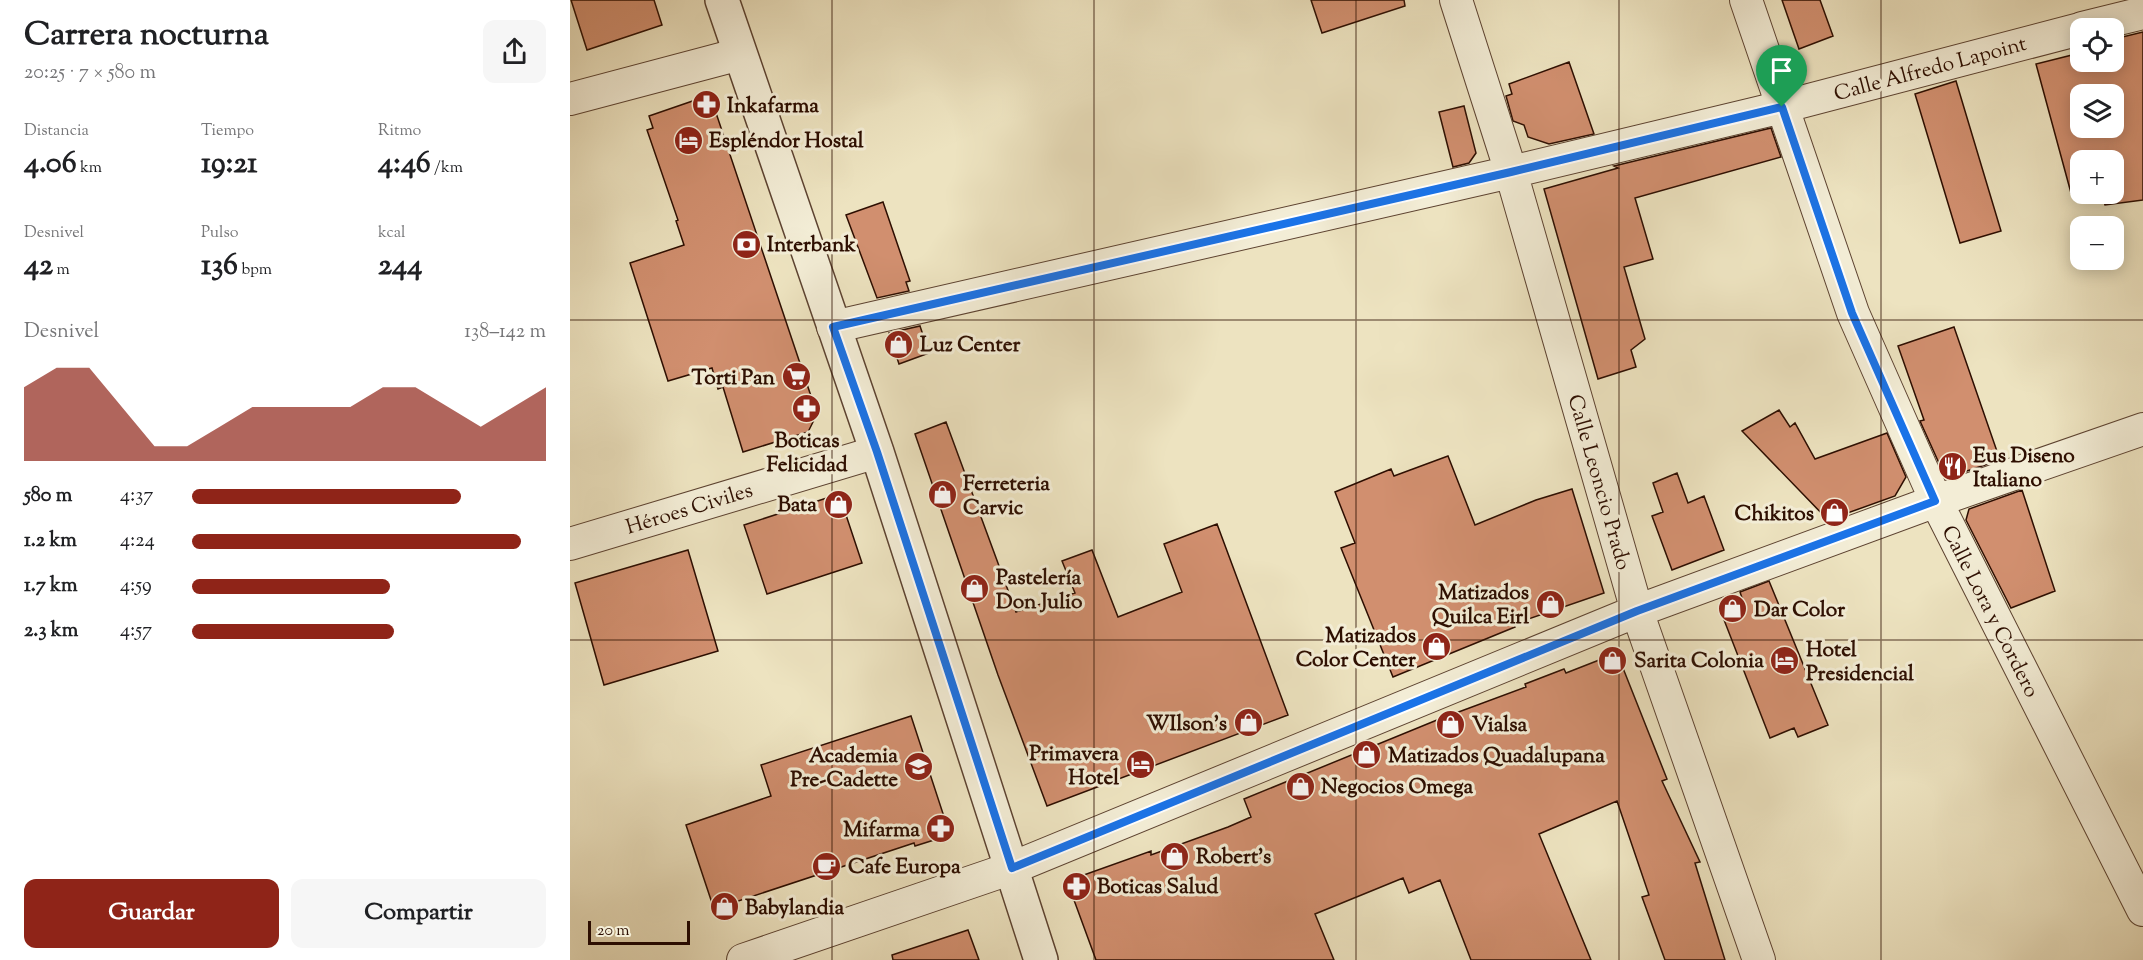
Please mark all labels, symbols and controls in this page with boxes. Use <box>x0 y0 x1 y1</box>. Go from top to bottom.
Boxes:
text: Carrera nocturna <box>24 12 269 60</box>
map controls <box>2070 18 2124 270</box>
button: locate <box>2070 18 2124 72</box>
button: share <box>483 20 546 83</box>
street label: Calle Alfredo Lapoint <box>1831 30 2030 110</box>
pin <box>1756 45 1807 107</box>
icon: arrive <box>1765 54 1798 87</box>
text: 20:25 · 7 × 580 m <box>24 59 156 88</box>
button: layers <box>2070 84 2124 138</box>
pharmacy icon: Inkafarma <box>690 89 722 121</box>
place label: Inkafarma <box>727 92 819 122</box>
text: Distancia <box>24 120 89 143</box>
text: Tiempo <box>201 120 254 143</box>
text: Ritmo <box>378 120 421 143</box>
hotel icon: Espléndor Hostal <box>672 124 704 156</box>
place label: Espléndor Hostal <box>709 127 864 157</box>
text: 4.06 <box>24 143 77 186</box>
text: 19:21 <box>201 143 258 186</box>
text: 4:46 <box>378 143 431 186</box>
button: + <box>2070 150 2124 204</box>
text: km <box>77 157 102 180</box>
text: /km <box>431 157 463 180</box>
button: − <box>2070 216 2124 270</box>
text: Desnivel <box>24 222 84 245</box>
text: Pulso <box>201 222 239 245</box>
text: kcal <box>378 222 406 245</box>
bank icon: Interbank <box>730 228 762 260</box>
place label: Interbank <box>767 231 856 261</box>
text: 42 <box>24 245 53 288</box>
text: 136 <box>201 245 238 288</box>
text: 244 <box>378 245 422 288</box>
text: m <box>53 259 70 282</box>
text: bpm <box>238 259 272 282</box>
text: Desnivel <box>24 318 99 347</box>
text: 138–142 m <box>464 318 546 347</box>
shop icon: Luz Center <box>883 328 915 360</box>
place label: Luz Center <box>920 331 1020 361</box>
supermarket icon: Torti Pan <box>780 361 812 393</box>
place label: Torti Pan <box>691 364 776 394</box>
street label: Calle Leoncio Prado <box>1559 391 1638 574</box>
pharmacy icon: Boticas Felicidad <box>791 393 823 425</box>
place label: Boticas Felicidad <box>766 427 848 481</box>
place label: Eus Diseno Italiano <box>1973 442 2075 496</box>
restaurant icon: Eus Diseno Italiano <box>1936 451 1968 483</box>
place label: Ferreteria Carvic <box>963 470 1050 524</box>
street label: Héroes Civiles <box>622 476 757 543</box>
shop icon: Ferreteria Carvic <box>926 479 958 511</box>
text: 580 m <box>24 482 72 511</box>
text: 4:37 <box>120 482 153 511</box>
shop icon: Bata <box>822 488 854 520</box>
place label: Bata <box>777 491 817 521</box>
shop icon: Chikitos <box>1819 497 1851 529</box>
place label: Chikitos <box>1735 500 1814 530</box>
street label: Calle Lora y Cordero <box>1933 521 2046 703</box>
text: 1.2 km <box>24 527 77 556</box>
text: 4:24 <box>120 527 155 556</box>
place label: Pastelería Don Julio <box>996 564 1083 618</box>
text: 1.7 km <box>24 572 78 601</box>
text: 4:59 <box>120 572 152 601</box>
shop icon: Pastelería Don Julio <box>959 573 991 605</box>
place label: Matizados Quilca Eirl <box>1432 579 1529 633</box>
shop icon: Matizados Quilca Eirl <box>1534 588 1566 620</box>
shop icon: Dar Color <box>1717 593 1749 625</box>
place label: Dar Color <box>1754 596 1845 626</box>
text: 2.3 km <box>24 617 78 646</box>
text: 4:57 <box>120 617 152 646</box>
place label: Matizados Color Center <box>1296 622 1416 676</box>
shop icon: Matizados Color Center <box>1421 631 1453 663</box>
place label: Hotel Presidencial <box>1806 636 1914 690</box>
shop icon: Sarita Colonia <box>1597 644 1629 676</box>
hotel icon: Hotel Presidencial <box>1769 645 1801 677</box>
place label: Sarita Colonia <box>1634 647 1764 677</box>
shop icon: WIlson's <box>1232 707 1264 739</box>
shop icon: Vialsa <box>1435 708 1467 740</box>
place label: WIlson's <box>1146 710 1227 740</box>
place label: Vialsa <box>1472 711 1527 741</box>
shop icon: Matizados Quadalupana <box>1351 739 1383 771</box>
place label: Primavera Hotel <box>1029 740 1119 794</box>
place label: Academia Pre-Cadette <box>790 742 898 796</box>
place label: Matizados Quadalupana <box>1388 742 1605 772</box>
hotel icon: Primavera Hotel <box>1124 749 1156 781</box>
school or university icon: Academia Pre-Cadette <box>903 751 935 783</box>
shop icon: Negocios Omega <box>1284 770 1316 802</box>
place label: Negocios Omega <box>1321 773 1474 803</box>
pharmacy icon: Mifarma <box>925 813 957 845</box>
place label: Mifarma <box>843 816 920 846</box>
shop icon: Robert's <box>1159 840 1191 872</box>
place label: Robert's <box>1196 843 1271 873</box>
cafe icon: Cafe Europa <box>811 850 843 882</box>
place label: Cafe Europa <box>848 853 961 883</box>
pharmacy icon: Boticas Salud <box>1060 870 1092 902</box>
place label: Boticas Salud <box>1097 873 1218 903</box>
button: Guardar <box>24 879 279 948</box>
button: Compartir <box>291 879 546 948</box>
shop icon: Babylandia <box>708 891 740 923</box>
place label: Babylandia <box>745 894 845 924</box>
scale bar <box>588 918 690 946</box>
text: 20 m <box>597 920 630 943</box>

